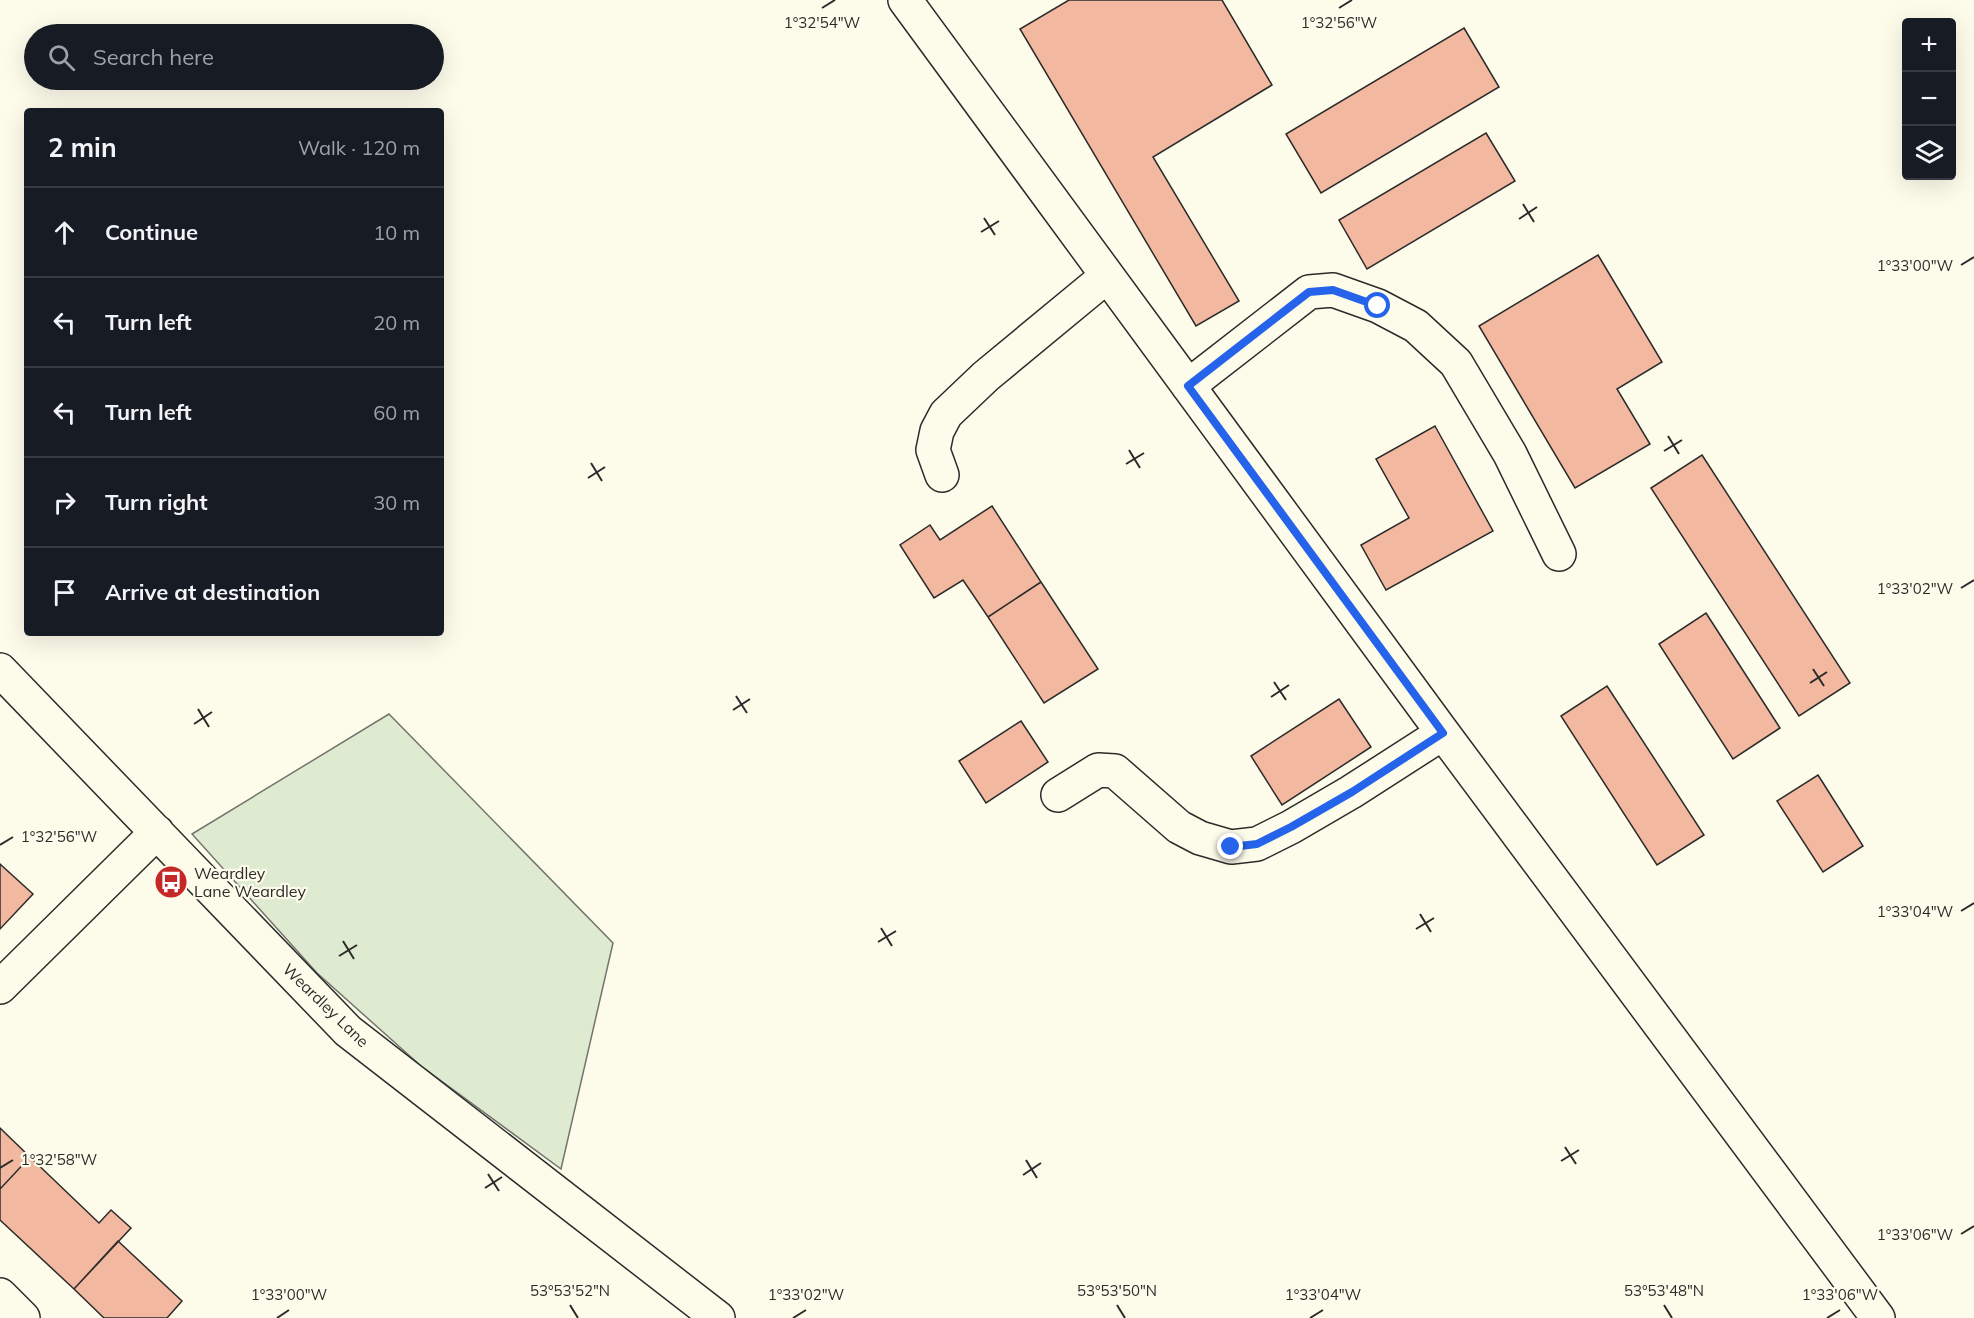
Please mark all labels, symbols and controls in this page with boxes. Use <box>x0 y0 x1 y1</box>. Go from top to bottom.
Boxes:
text: 1°32'54"W <box>784 13 861 32</box>
text: 1°32'56"W <box>1301 13 1378 32</box>
map controls <box>1902 18 1956 180</box>
button: + <box>1902 18 1956 72</box>
search box <box>24 24 444 90</box>
icon: search <box>45 41 78 74</box>
text: Search here <box>93 43 214 71</box>
button: − <box>1902 72 1956 126</box>
button: layers <box>1902 126 1956 180</box>
text: 2 min <box>48 131 117 164</box>
text: Walk · 120 m <box>298 135 420 160</box>
icon: ahead <box>48 216 81 249</box>
text: Continue <box>105 218 198 246</box>
text: 10 m <box>373 220 420 245</box>
text: 1°33'00"W <box>1877 256 1954 275</box>
route start <box>1364 292 1390 318</box>
icon: left <box>48 306 81 339</box>
text: Turn left <box>105 308 192 336</box>
text: 20 m <box>373 310 420 335</box>
icon: left <box>48 396 81 429</box>
text: Turn left <box>105 398 192 426</box>
text: 60 m <box>373 400 420 425</box>
icon: right <box>48 486 81 519</box>
text: Turn right <box>105 488 208 516</box>
text: 30 m <box>373 490 420 515</box>
icon: arrive <box>48 576 81 609</box>
text: Arrive at destination <box>105 578 320 606</box>
text: 1°33'02"W <box>1877 579 1954 598</box>
text: 1°32'56"W <box>21 827 98 846</box>
route end <box>1217 833 1243 859</box>
place label: Weardley Lane Weardley <box>194 863 306 901</box>
bus stop icon: Weardley Lane Weardley <box>153 864 189 900</box>
text: 1°33'04"W <box>1877 902 1954 921</box>
street label: Weardley Lane <box>279 959 373 1051</box>
text: 1°32'58"W <box>21 1150 98 1169</box>
text: 1°33'06"W <box>1877 1225 1954 1244</box>
text: 53°53'52"N <box>530 1281 610 1300</box>
text: 53°53'50"N <box>1077 1281 1157 1300</box>
text: 53°53'48"N <box>1624 1281 1704 1300</box>
text: 1°33'00"W <box>251 1285 328 1304</box>
text: 1°33'02"W <box>768 1285 845 1304</box>
text: 1°33'04"W <box>1285 1285 1362 1304</box>
text: 1°33'06"W <box>1802 1285 1879 1304</box>

